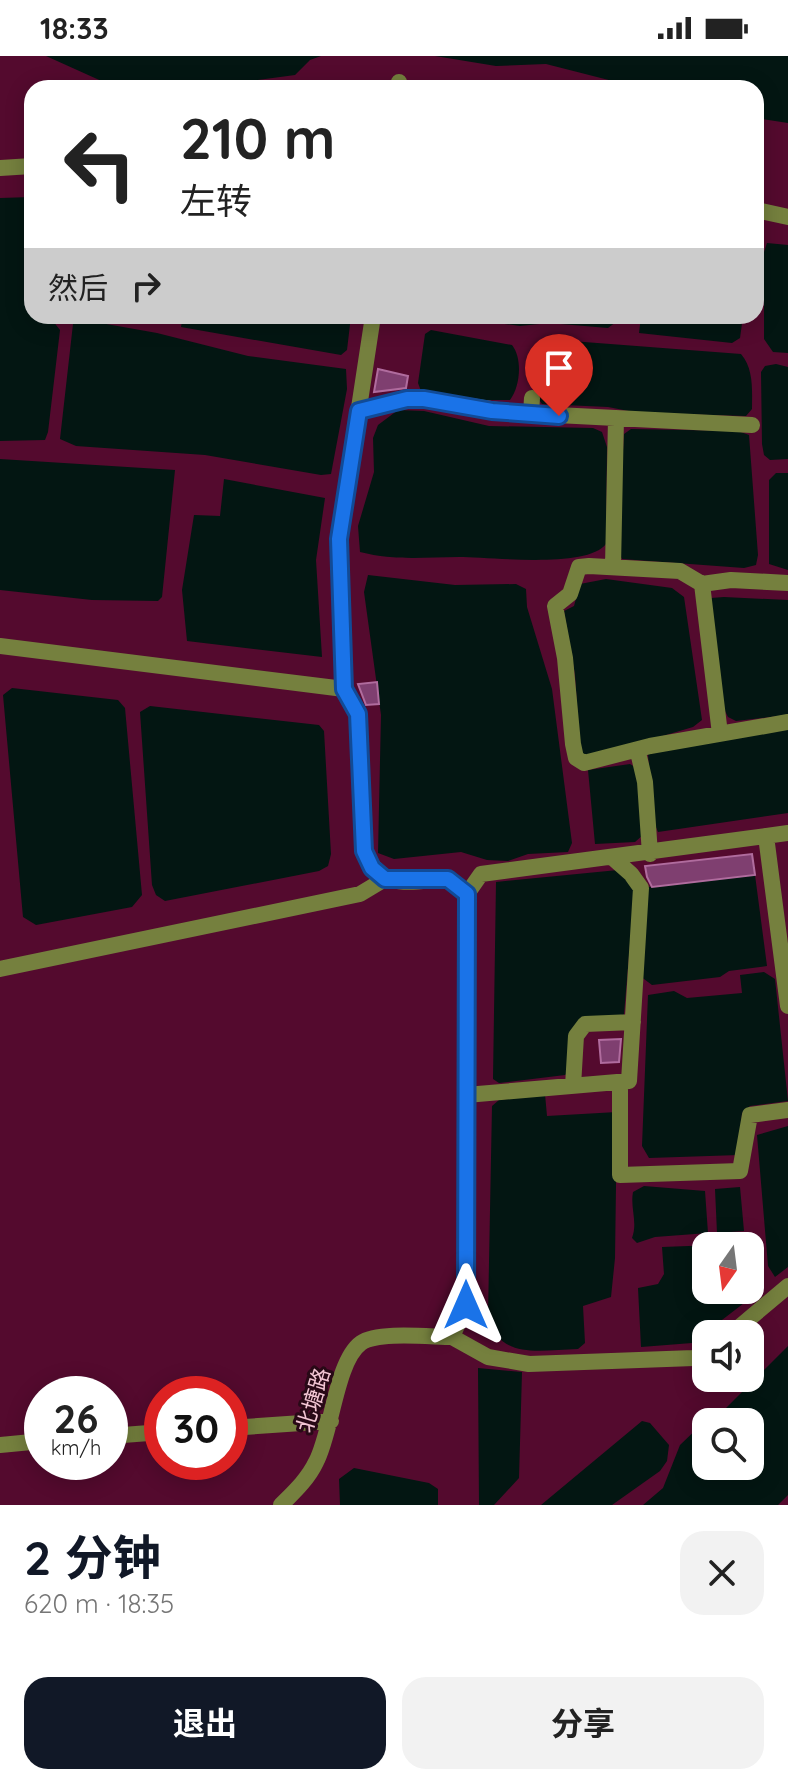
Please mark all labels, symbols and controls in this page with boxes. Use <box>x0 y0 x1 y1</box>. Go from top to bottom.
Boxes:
text: 18:33 <box>40 9 109 47</box>
text: 210 m <box>180 103 335 173</box>
icon: left <box>48 112 152 216</box>
text: 左转 <box>180 178 252 223</box>
icon: right <box>124 264 168 308</box>
text: 然后 <box>48 269 108 307</box>
pin <box>525 334 593 416</box>
icon: arrive <box>537 346 581 390</box>
north arrow <box>692 1232 764 1304</box>
map controls <box>692 1232 764 1480</box>
position arrow <box>424 1263 508 1347</box>
button: sound <box>692 1320 764 1392</box>
street label: 北塘路 <box>290 1364 336 1436</box>
speed limit sign: 30 <box>144 1376 248 1480</box>
text: 26 <box>54 1393 98 1443</box>
button: search <box>692 1408 764 1480</box>
text: km/h <box>51 1435 101 1460</box>
text: 2 分钟 <box>24 1527 161 1587</box>
button: close <box>680 1531 764 1615</box>
text: 620 m · 18:35 <box>24 1587 174 1620</box>
button: 退出 <box>24 1677 386 1769</box>
button: 分享 <box>402 1677 764 1769</box>

